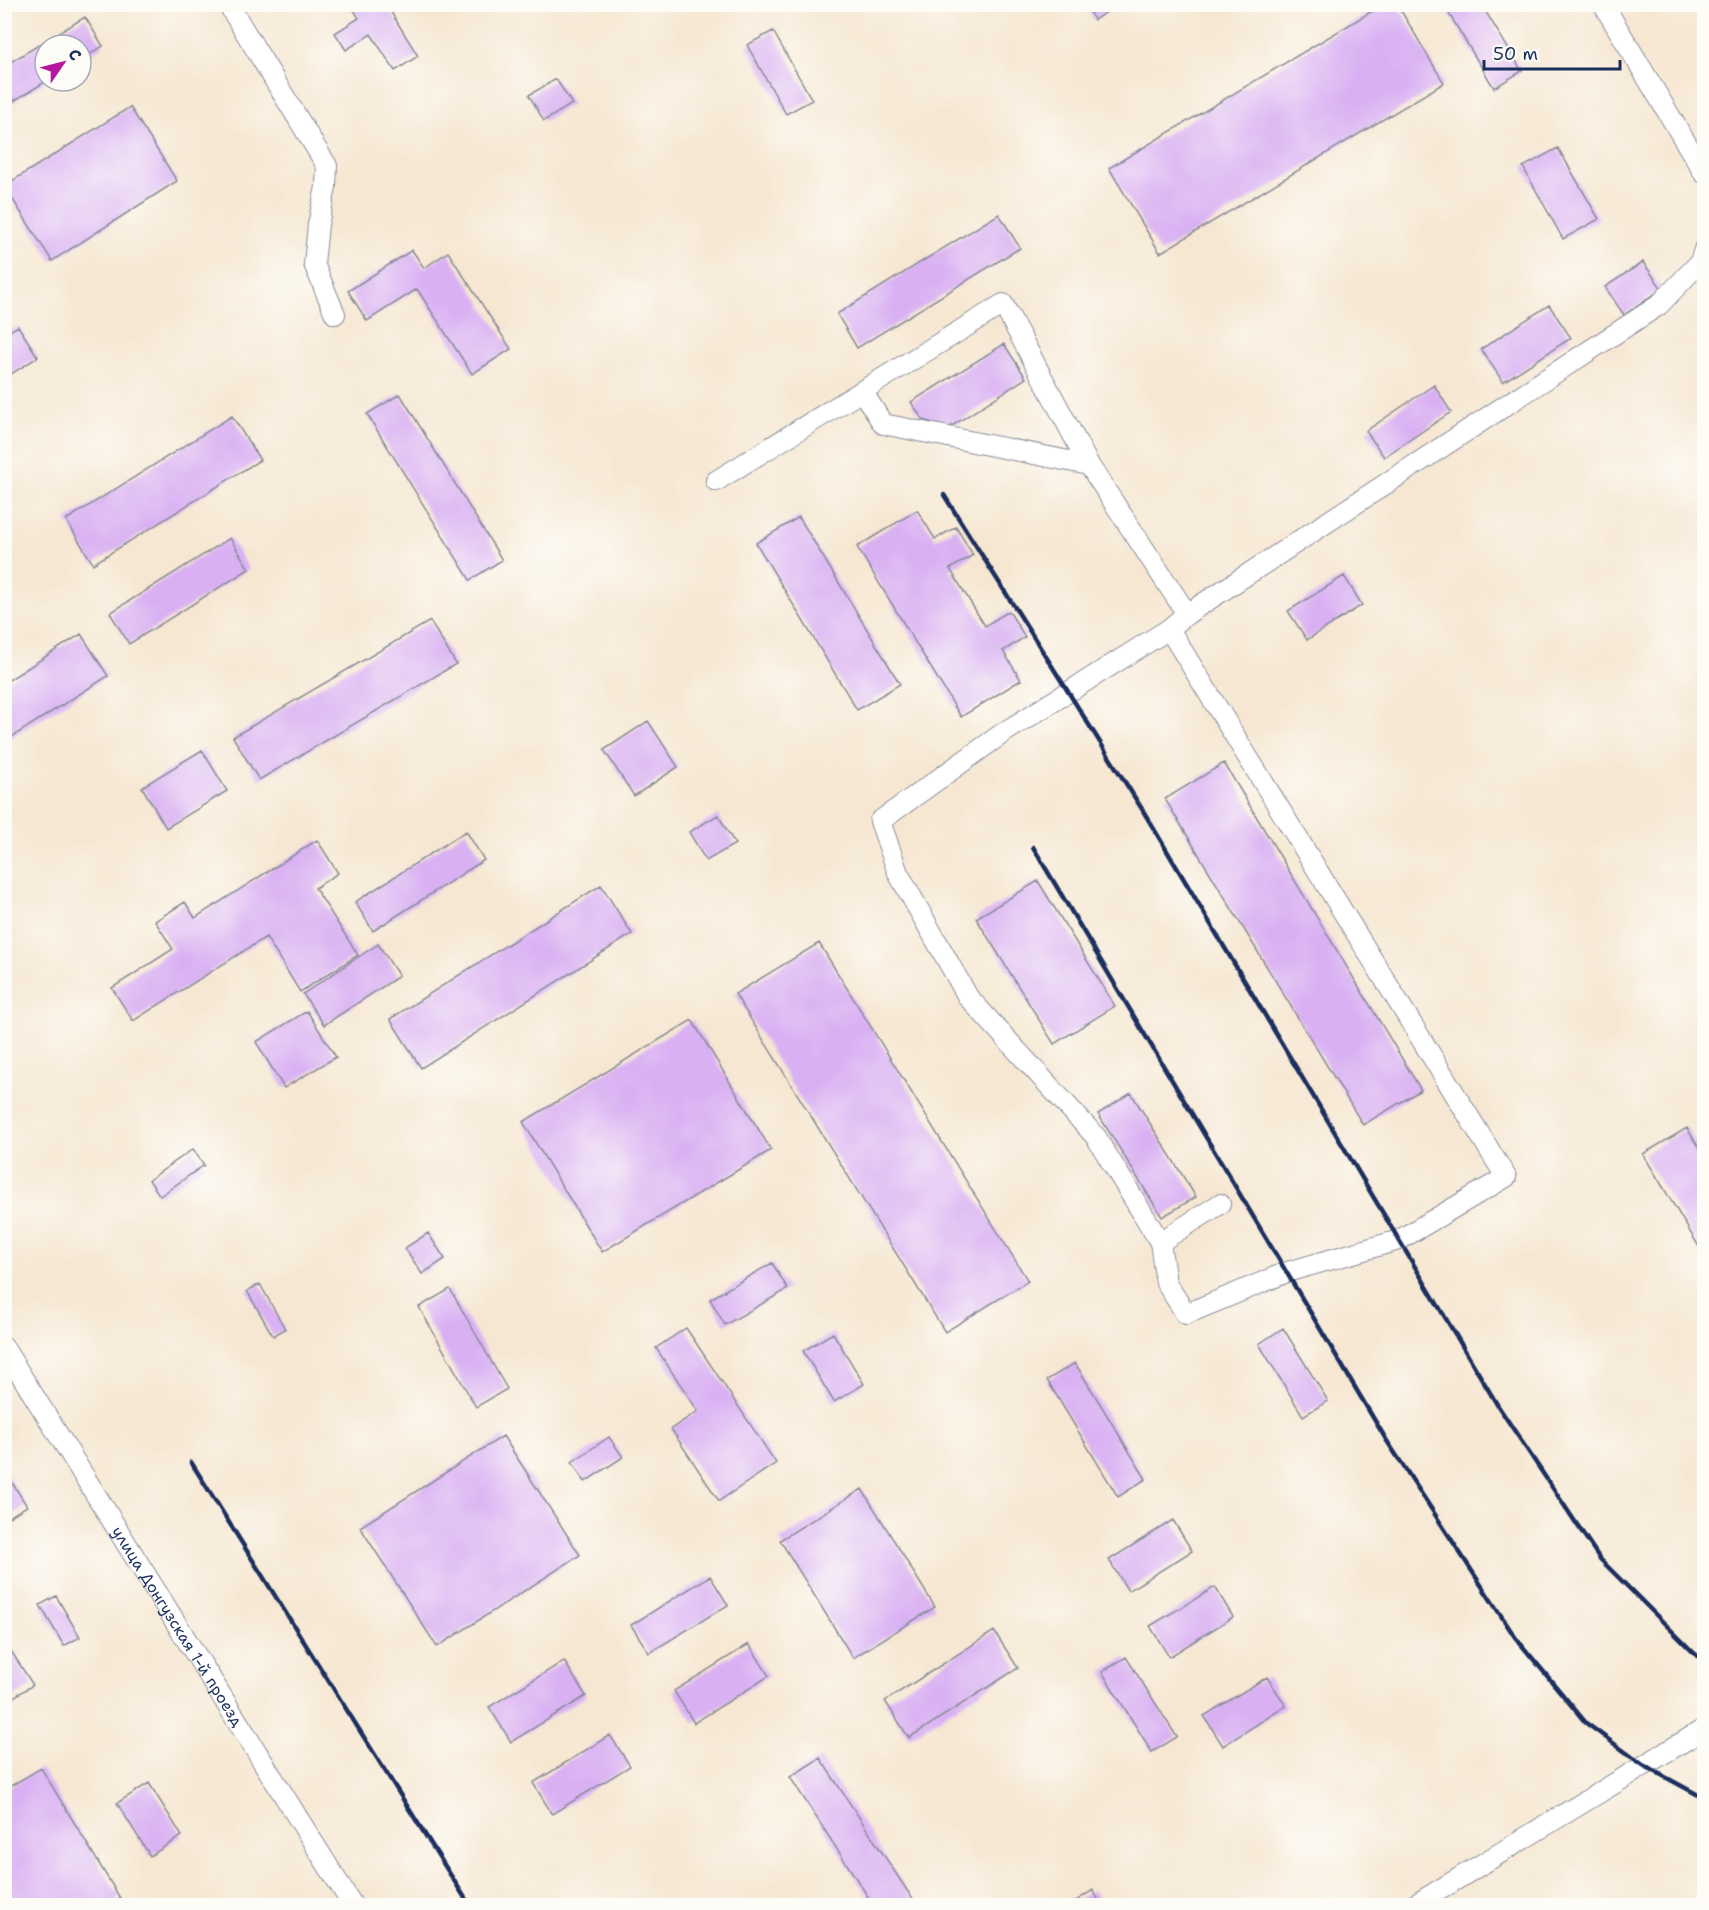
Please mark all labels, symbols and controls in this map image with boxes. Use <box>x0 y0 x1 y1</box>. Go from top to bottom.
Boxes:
north arrow <box>33 33 93 93</box>
scale bar <box>1484 33 1620 71</box>
text: 50 m <box>1493 42 1538 66</box>
text: С <box>63 45 86 65</box>
street label: улица Донгузская 1-й проезд <box>107 1522 248 1730</box>

